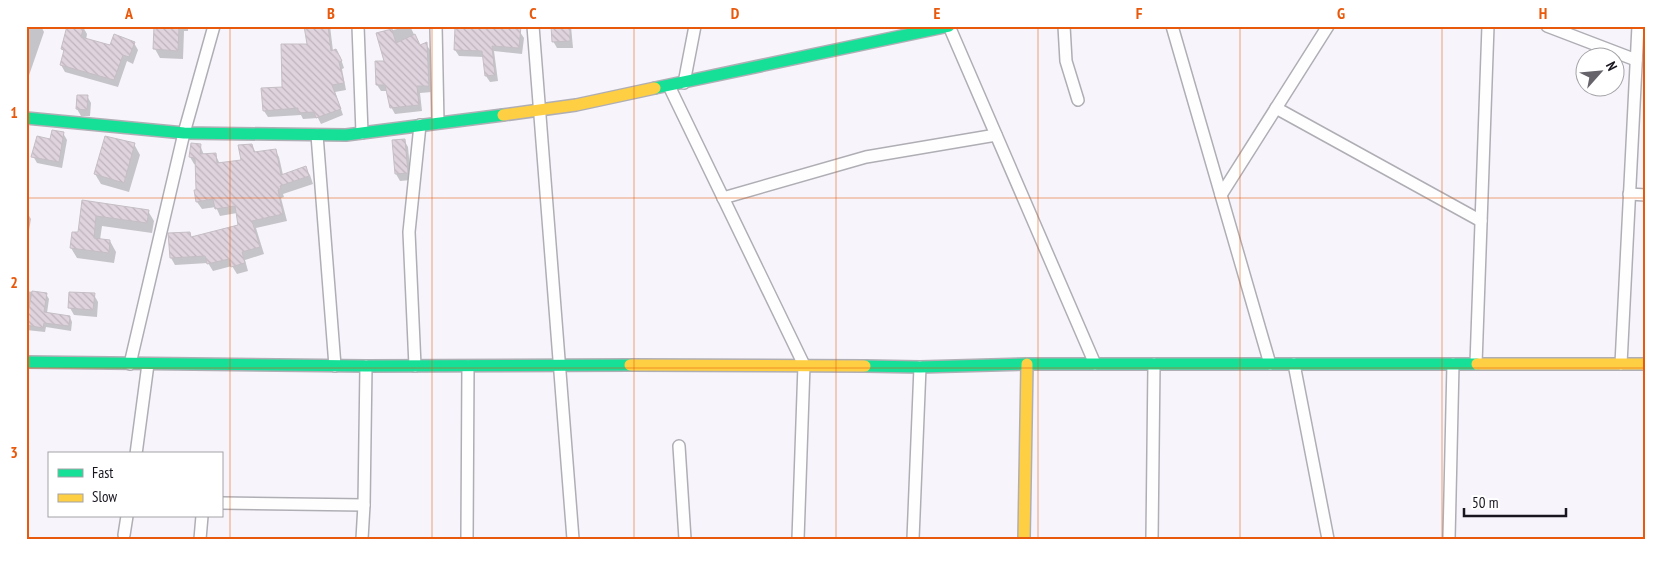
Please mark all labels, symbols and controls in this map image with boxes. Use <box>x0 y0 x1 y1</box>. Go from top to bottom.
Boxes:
text: A <box>124 3 134 23</box>
text: B <box>327 3 335 23</box>
text: C <box>529 3 537 23</box>
text: D <box>731 3 740 23</box>
text: E <box>934 3 941 23</box>
text: F <box>1136 3 1143 23</box>
text: G <box>1337 3 1345 23</box>
text: H <box>1539 3 1547 23</box>
north arrow <box>1574 48 1624 98</box>
text: N <box>1602 59 1621 74</box>
text: 1 <box>10 102 18 122</box>
text: 2 <box>10 272 18 292</box>
text: 3 <box>10 442 18 462</box>
legend <box>48 452 222 518</box>
text: Fast <box>92 463 113 482</box>
scale bar <box>1464 485 1567 517</box>
text: Slow <box>92 487 117 506</box>
text: 50 m <box>1472 493 1498 512</box>

